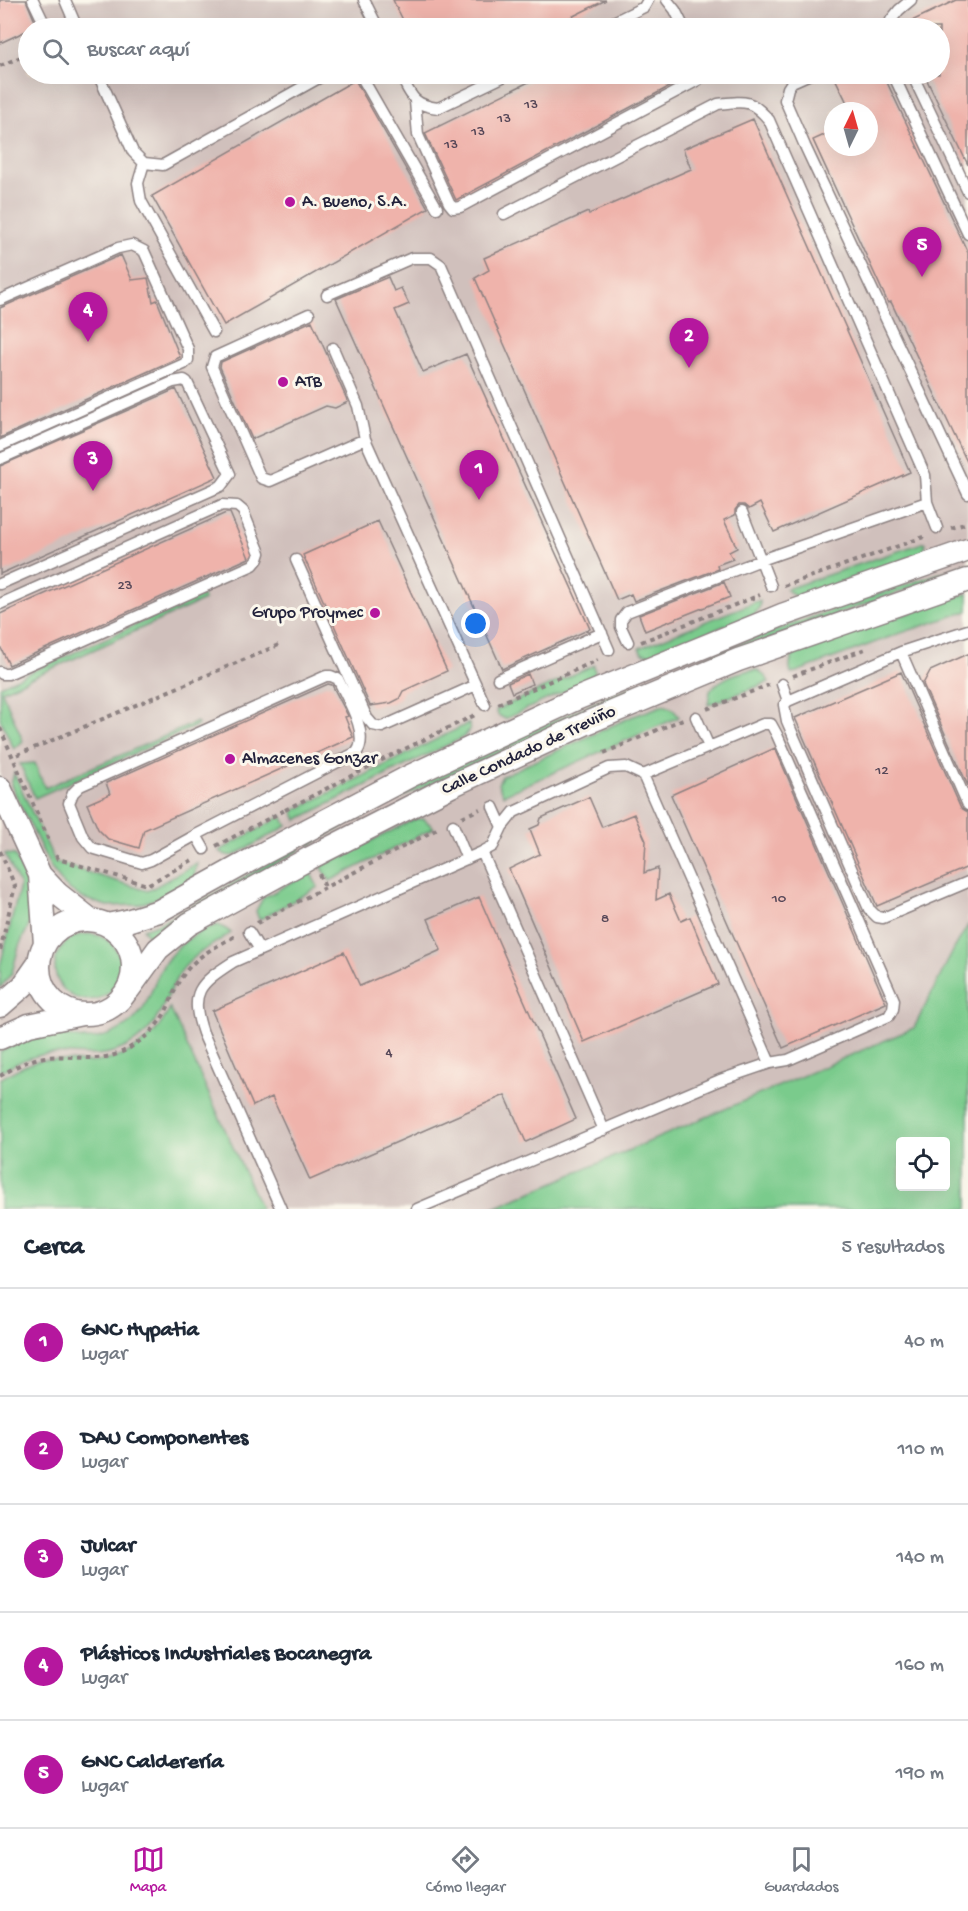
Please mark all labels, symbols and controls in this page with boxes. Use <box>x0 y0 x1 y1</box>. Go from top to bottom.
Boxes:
search box <box>18 18 950 84</box>
icon: search <box>39 35 72 68</box>
text: Buscar aquí <box>87 38 190 64</box>
house number: 13 <box>523 96 538 114</box>
north arrow <box>824 102 878 156</box>
house number: 13 <box>496 110 511 128</box>
house number: 13 <box>470 123 485 141</box>
house number: 13 <box>443 136 458 154</box>
place label: A. Bueno, S.A. <box>302 192 408 213</box>
marker: A. Bueno, S.A. <box>283 195 297 209</box>
pin: 5 <box>902 228 942 277</box>
pin: 4 <box>68 292 107 342</box>
pin: 2 <box>670 318 708 368</box>
place label: ATB <box>295 372 323 393</box>
marker: ATB <box>276 375 290 389</box>
pin: 3 <box>74 442 112 491</box>
pin: 1 <box>460 450 498 500</box>
house number: 23 <box>117 577 133 595</box>
place label: Grupo Proymec <box>252 603 364 624</box>
marker: Grupo Proymec <box>368 606 382 620</box>
your location <box>461 609 490 638</box>
street label: Calle Condado de Treviño <box>438 701 620 801</box>
place label: Almacenes Gonzar <box>242 749 379 770</box>
marker: Almacenes Gonzar <box>223 752 237 766</box>
house number: 12 <box>874 762 889 780</box>
house number: 10 <box>771 890 787 908</box>
house number: 8 <box>601 910 609 928</box>
house number: 4 <box>385 1044 393 1062</box>
map controls <box>896 1137 950 1191</box>
button: locate <box>896 1137 950 1191</box>
text: Cerca <box>24 1233 84 1264</box>
text: 5 resultados <box>841 1237 944 1260</box>
text: GNC Hypatia <box>81 1318 199 1344</box>
text: 1 <box>39 1331 48 1354</box>
text: 40 m <box>904 1331 944 1354</box>
text: Lugar <box>81 1344 127 1367</box>
text: DAU Componentes <box>81 1426 248 1452</box>
text: 2 <box>39 1439 48 1462</box>
text: 110 m <box>898 1439 944 1462</box>
text: Lugar <box>81 1452 127 1475</box>
text: Julcar <box>81 1534 135 1560</box>
text: 3 <box>38 1547 49 1570</box>
text: 140 m <box>896 1547 944 1570</box>
text: Lugar <box>81 1560 127 1583</box>
text: Plásticos Industriales Bocanegra <box>81 1642 371 1668</box>
text: 4 <box>39 1655 48 1678</box>
text: 160 m <box>895 1655 944 1678</box>
text: Lugar <box>81 1668 127 1691</box>
text: GNC Calderería <box>81 1750 224 1776</box>
text: 5 <box>38 1763 49 1786</box>
text: 190 m <box>896 1763 944 1786</box>
text: Lugar <box>81 1776 127 1799</box>
tab: Mapa <box>130 1843 166 1898</box>
tab: Cómo llegar <box>426 1843 505 1898</box>
tab: Guardados <box>764 1843 838 1898</box>

